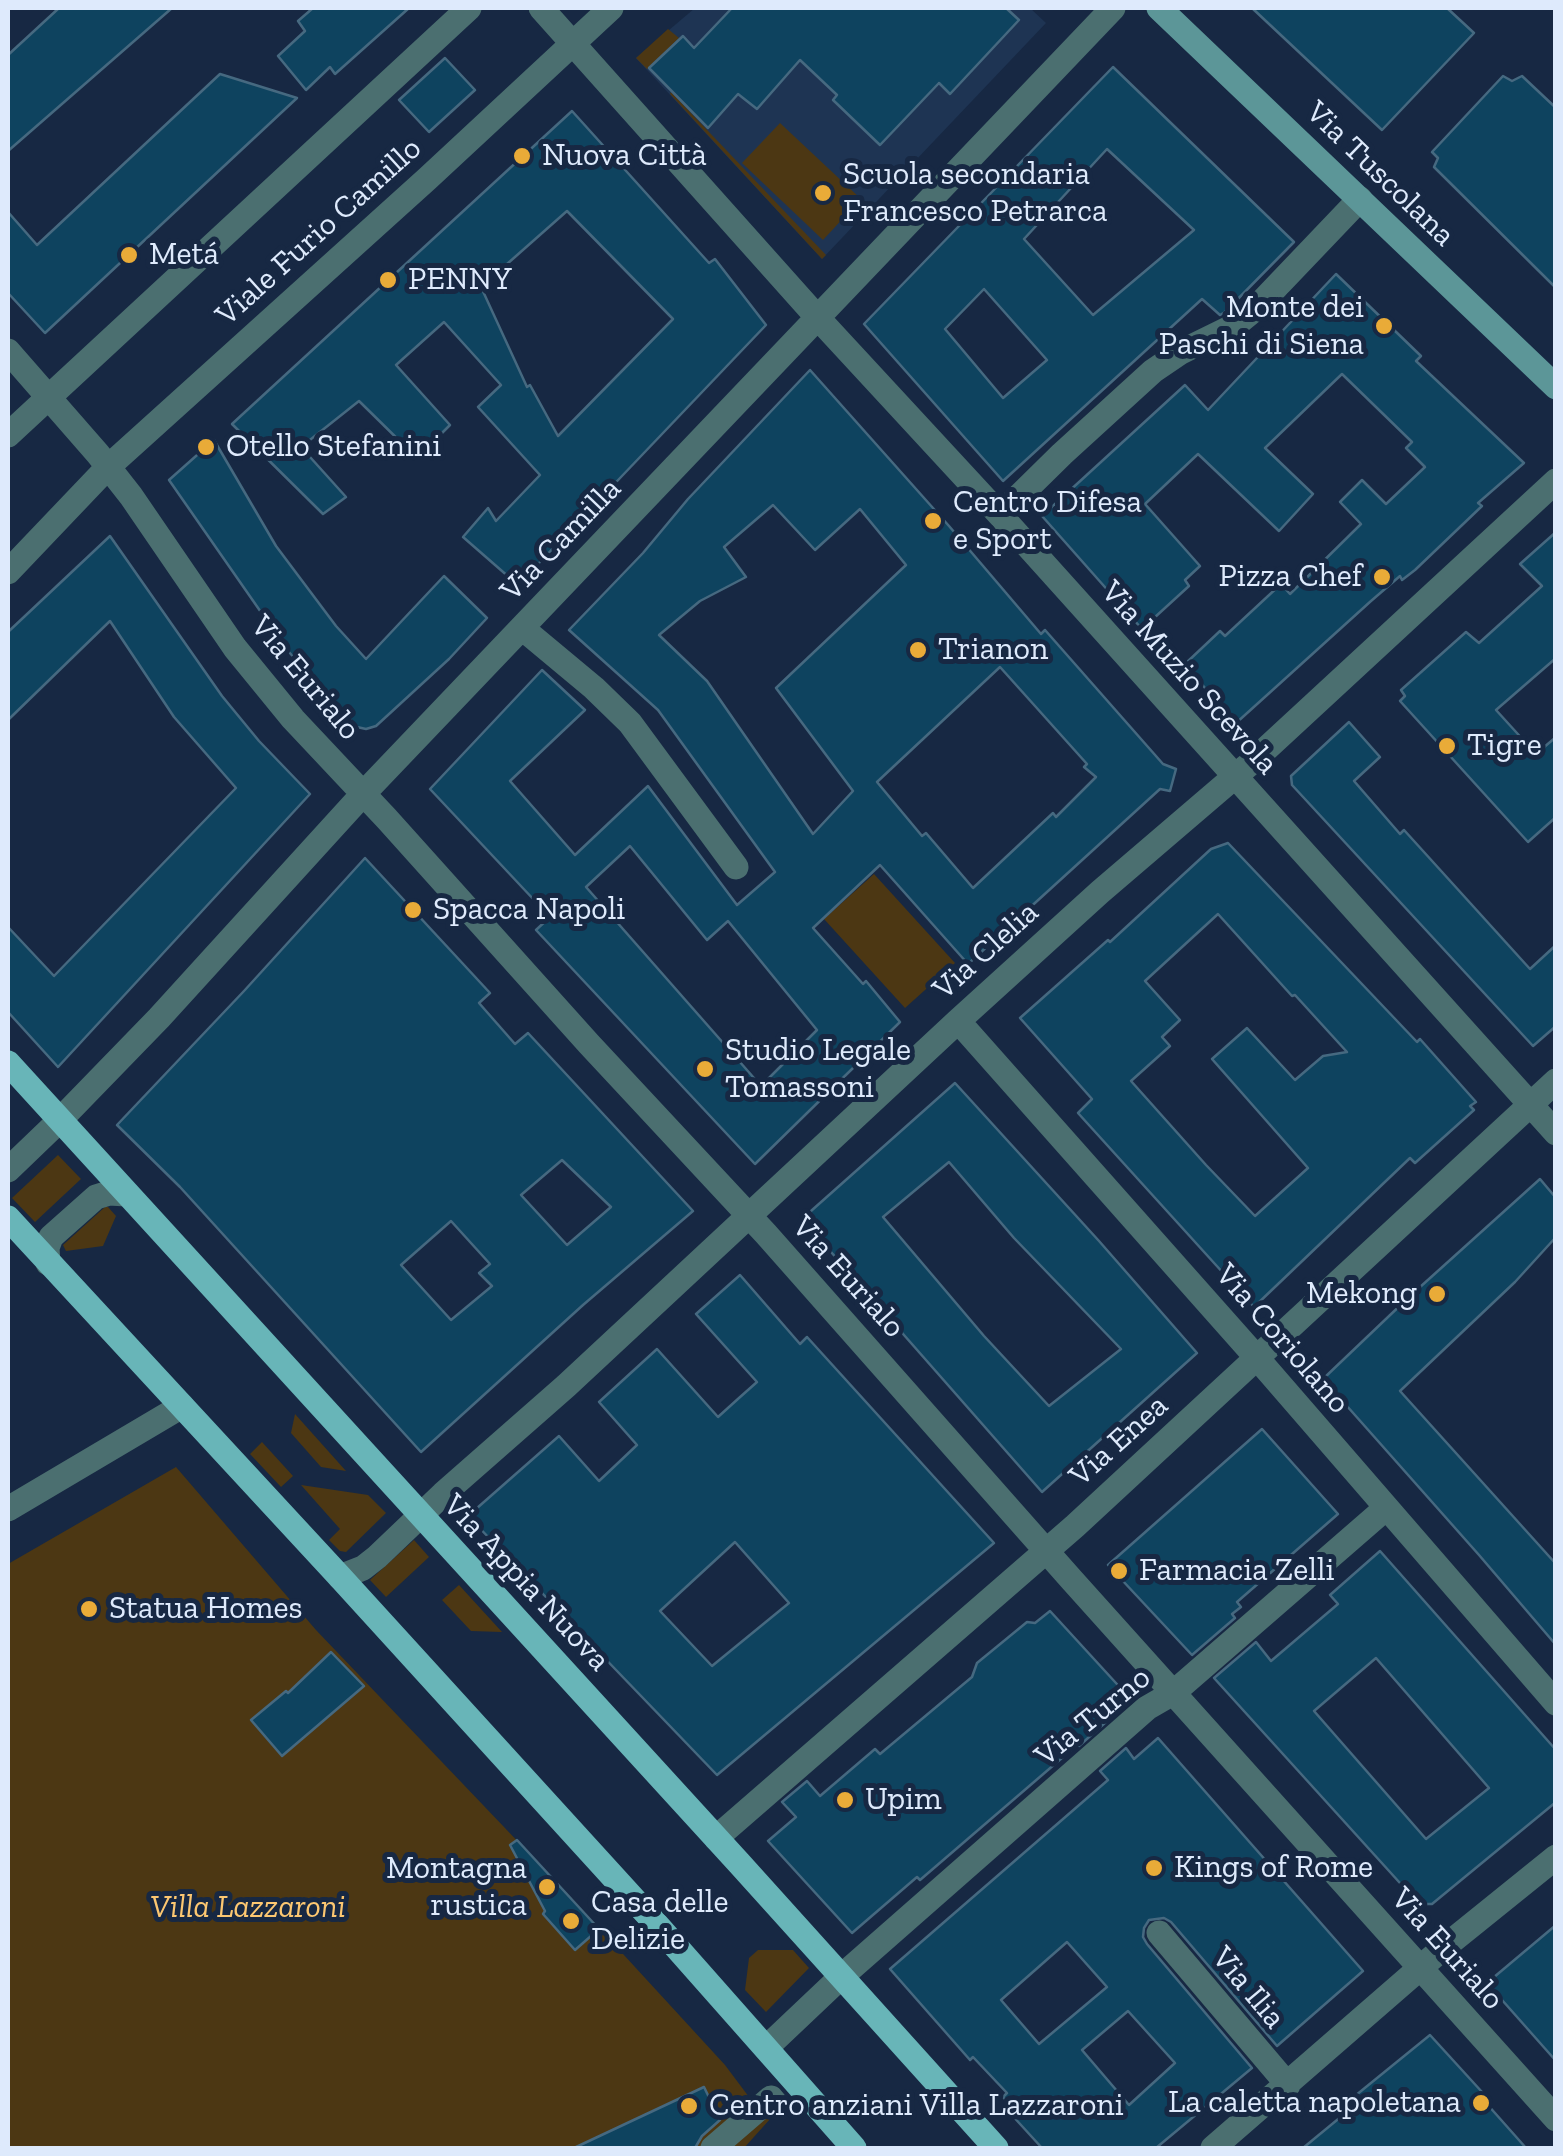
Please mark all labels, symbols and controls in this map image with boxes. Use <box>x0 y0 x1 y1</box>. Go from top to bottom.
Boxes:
street label: Via Tuscolana <box>1297 93 1463 255</box>
street label: Viale Furio Camillo <box>208 130 430 334</box>
place label: Nuova Città <box>542 137 707 175</box>
marker: Nuova Città <box>511 145 533 167</box>
place label: Scuola secondaria Francesco Petrarca <box>843 156 1108 231</box>
marker: Scuola secondaria Francesco Petrarca <box>812 182 834 204</box>
place label: Metá <box>149 236 219 274</box>
marker: Metá <box>118 244 140 266</box>
place label: PENNY <box>408 261 512 299</box>
marker: PENNY <box>377 269 399 291</box>
place label: Monte dei Paschi di Siena <box>1159 289 1364 364</box>
marker: Monte dei Paschi di Siena <box>1373 315 1395 337</box>
place label: Otello Stefanini <box>226 428 441 466</box>
marker: Otello Stefanini <box>195 436 217 458</box>
street label: Via Camilla <box>493 470 629 610</box>
place label: Centro Difesa e Sport <box>953 484 1142 559</box>
marker: Centro Difesa e Sport <box>922 510 944 532</box>
place label: Pizza Chef <box>1218 558 1362 596</box>
marker: Pizza Chef <box>1371 566 1393 588</box>
street label: Via Muzio Scevola <box>1092 573 1286 783</box>
street label: Via Eurialo <box>242 608 368 748</box>
place label: Trianon <box>938 631 1048 669</box>
marker: Trianon <box>907 639 929 661</box>
place label: Tigre <box>1467 727 1542 765</box>
marker: Tigre <box>1436 735 1458 757</box>
place label: Spacca Napoli <box>433 891 625 929</box>
street label: Via Clelia <box>925 894 1047 1008</box>
marker: Spacca Napoli <box>402 899 424 921</box>
place label: Studio Legale Tomassoni <box>725 1032 911 1107</box>
marker: Studio Legale Tomassoni <box>694 1058 716 1080</box>
street label: Via Eurialo <box>783 1208 913 1346</box>
street label: Via Coriolano <box>1206 1256 1358 1422</box>
place label: Mekong <box>1306 1275 1417 1313</box>
marker: Mekong <box>1426 1283 1448 1305</box>
street label: Via Enea <box>1062 1387 1176 1495</box>
street label: Via Appia Nuova <box>434 1487 618 1679</box>
place label: Farmacia Zelli <box>1139 1552 1334 1590</box>
marker: Farmacia Zelli <box>1108 1560 1130 1582</box>
place label: Statua Homes <box>109 1590 302 1628</box>
marker: Statua Homes <box>78 1598 100 1620</box>
street label: Via Turno <box>1027 1659 1159 1775</box>
place label: Upim <box>865 1781 942 1819</box>
marker: Upim <box>834 1789 856 1811</box>
place label: Kings of Rome <box>1174 1849 1373 1887</box>
place label: Montagna rustica <box>386 1850 527 1925</box>
marker: Kings of Rome <box>1143 1857 1165 1879</box>
marker: Montagna rustica <box>536 1876 558 1898</box>
street label: Via Eurialo <box>1382 1880 1512 2018</box>
place label: Casa delle Delizie <box>591 1884 729 1959</box>
park label: Villa Lazzaroni <box>150 1889 346 1927</box>
marker: Casa delle Delizie <box>560 1910 582 1932</box>
street label: Via Ilia <box>1203 1939 1293 2037</box>
place label: La caletta napoletana <box>1168 2084 1461 2122</box>
place label: Centro anziani Villa Lazzaroni <box>709 2087 1124 2125</box>
marker: La caletta napoletana <box>1470 2092 1492 2114</box>
marker: Centro anziani Villa Lazzaroni <box>678 2095 700 2117</box>

